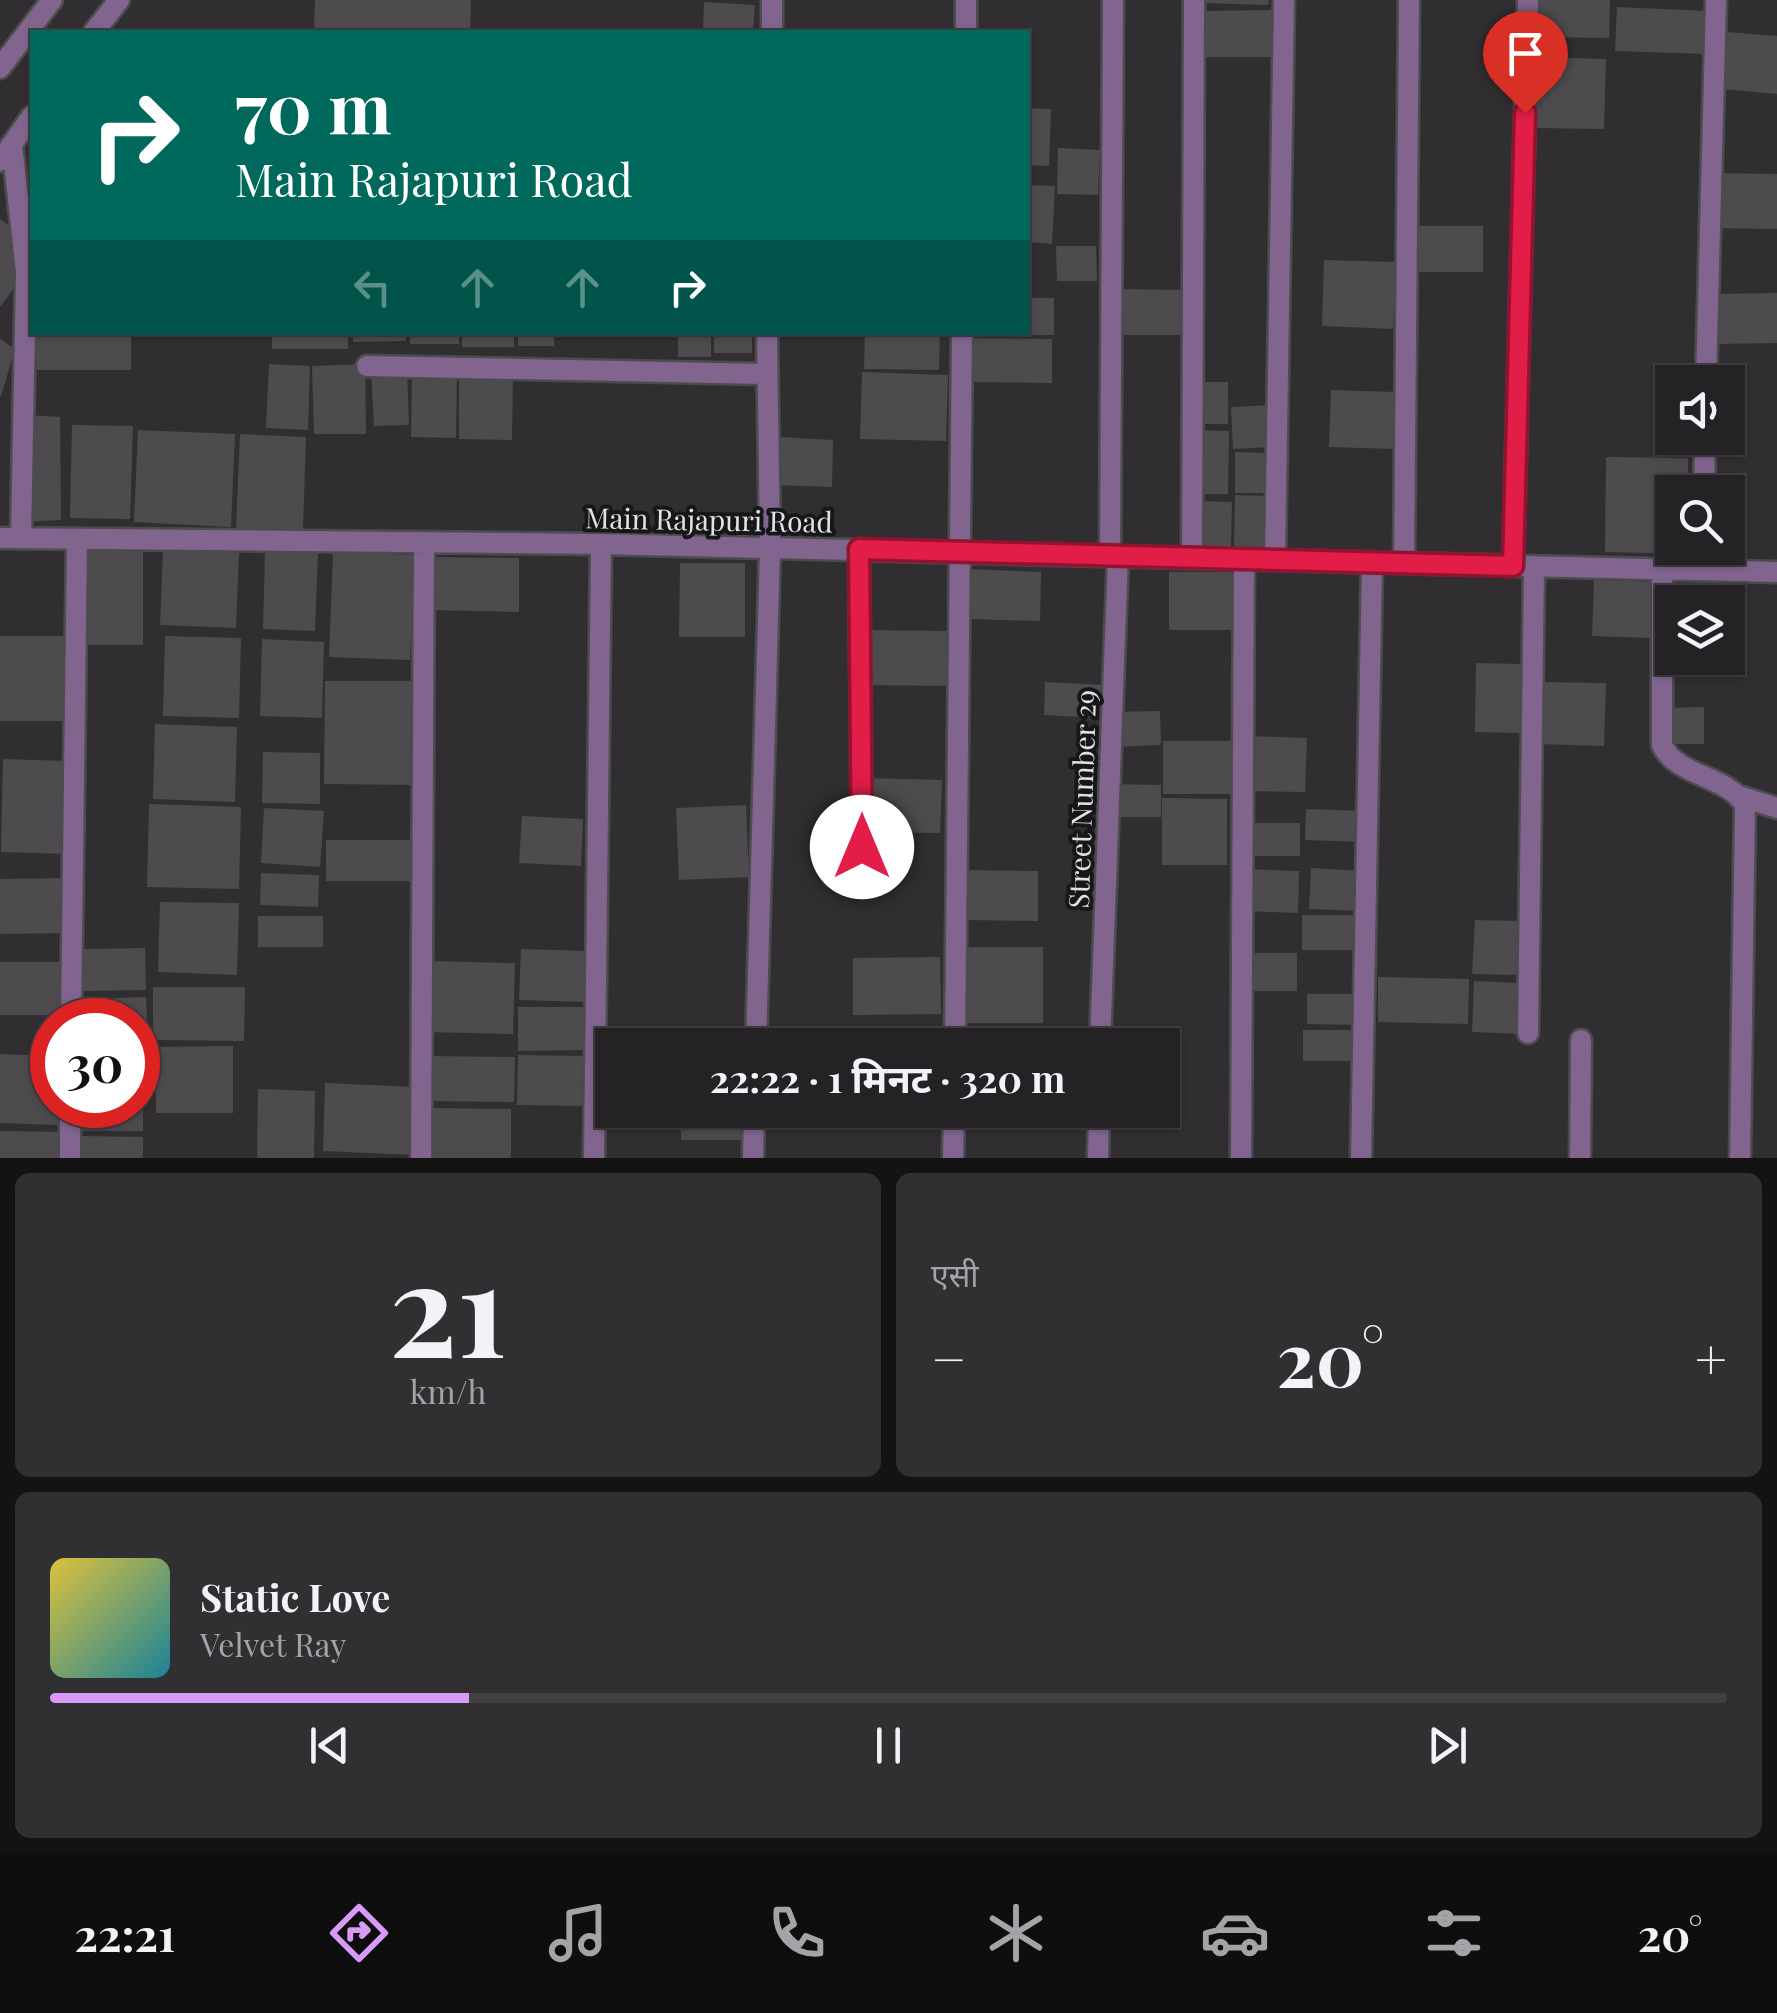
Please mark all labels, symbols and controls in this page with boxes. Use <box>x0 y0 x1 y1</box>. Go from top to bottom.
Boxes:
pin <box>1483 11 1568 114</box>
icon: arrive <box>1498 26 1553 81</box>
text: 70 m <box>235 58 392 152</box>
icon: right <box>70 70 200 200</box>
text: Main Rajapuri Road <box>235 148 633 208</box>
icon: left <box>345 260 400 315</box>
icon: ahead <box>450 260 505 315</box>
icon: ahead <box>555 260 610 315</box>
icon: right <box>660 260 715 315</box>
map controls <box>1655 365 1745 675</box>
button: sound <box>1655 365 1745 455</box>
button: search <box>1655 475 1745 565</box>
street label: Main Rajapuri Road <box>585 498 833 540</box>
button: layers <box>1655 585 1745 675</box>
street label: Street Number 29 <box>1059 689 1103 909</box>
position arrow <box>810 795 914 899</box>
speed limit sign: 30 <box>30 998 160 1128</box>
text: 22:22 · 1 मिनट · 320 m <box>710 1052 1065 1103</box>
text: 21 <box>389 1217 507 1391</box>
text: एसी <box>931 1252 979 1295</box>
text: 20° <box>1277 1306 1385 1406</box>
text: − <box>931 1320 967 1394</box>
text: + <box>1695 1320 1727 1394</box>
text: km/h <box>410 1369 486 1412</box>
text: Static Love <box>200 1571 390 1622</box>
text: Velvet Ray <box>200 1622 347 1665</box>
icon: previous <box>302 1718 357 1773</box>
icon: pause <box>861 1718 916 1773</box>
icon: next <box>1420 1718 1475 1773</box>
icon: directions <box>324 1898 394 1968</box>
icon: music <box>543 1898 613 1968</box>
icon: phone <box>762 1898 832 1968</box>
icon: climate <box>981 1898 1051 1968</box>
icon: car <box>1200 1898 1270 1968</box>
icon: filters <box>1419 1898 1489 1968</box>
text: 22:21 <box>74 1903 175 1963</box>
text: 20° <box>1638 1903 1703 1963</box>

